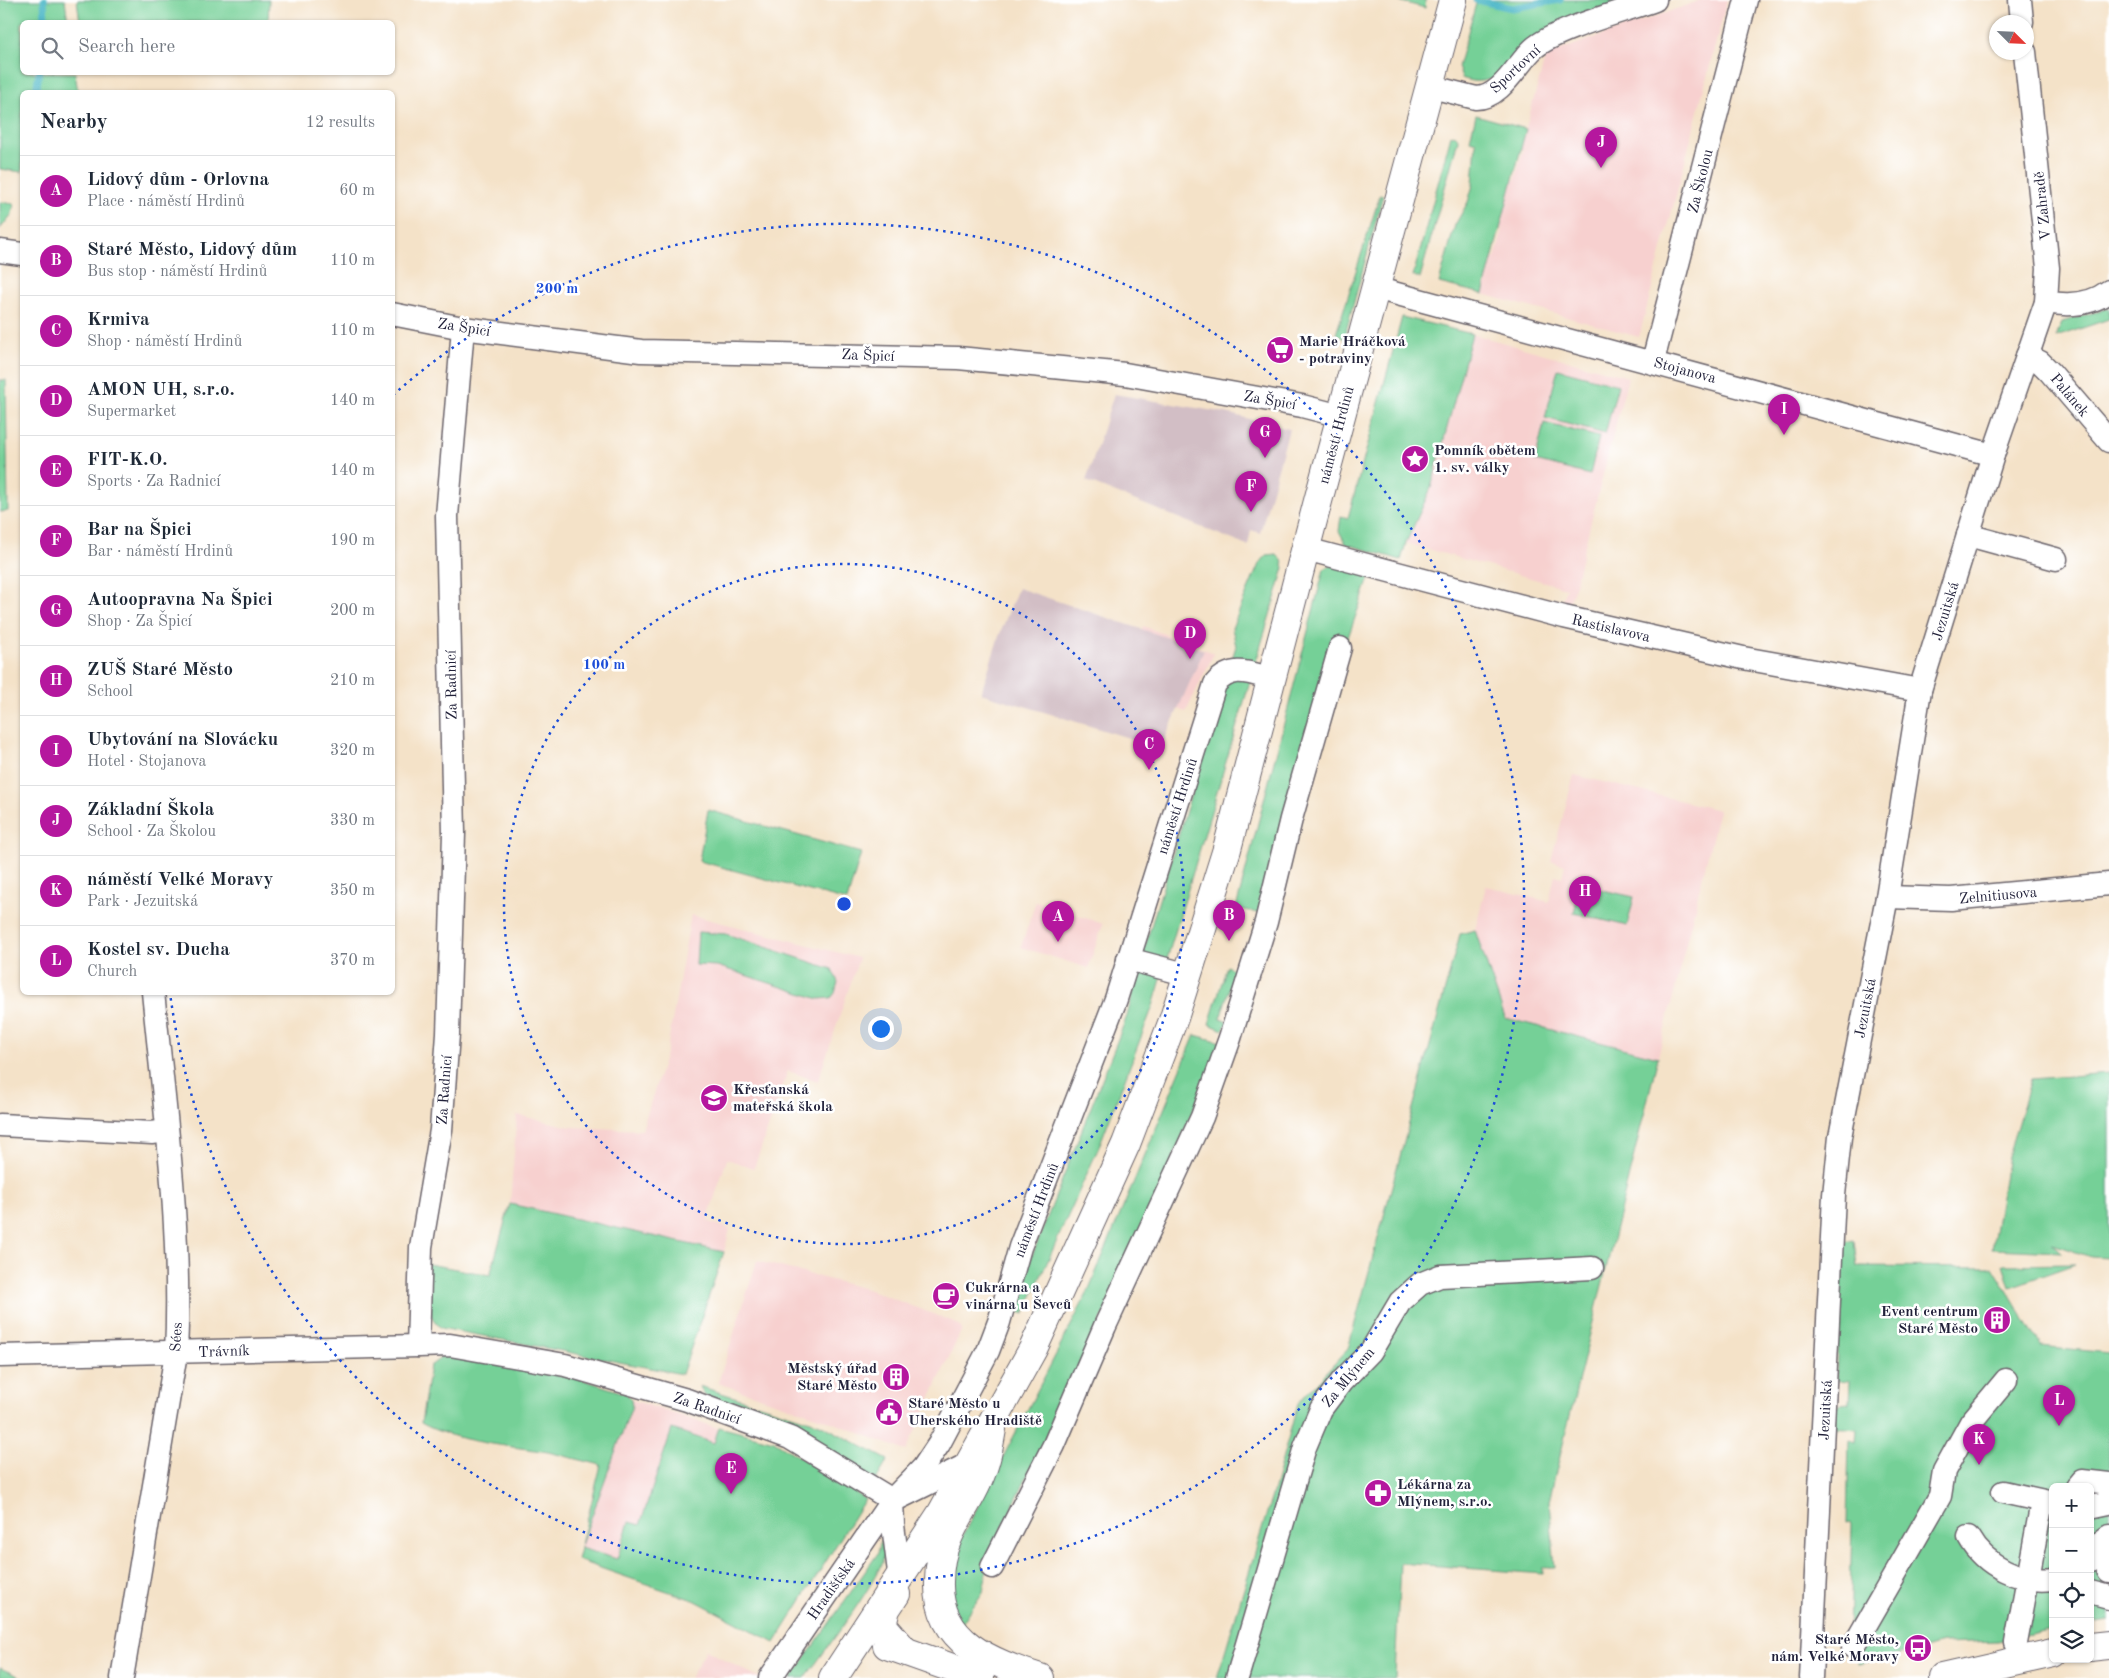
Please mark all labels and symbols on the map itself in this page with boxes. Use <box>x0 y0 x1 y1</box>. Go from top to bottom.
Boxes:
north arrow <box>1989 15 2034 60</box>
street label: Sportovní <box>1488 43 1545 97</box>
pin: J <box>1585 127 1617 168</box>
street label: Za Školou <box>1683 147 1717 215</box>
street label: V Zahradě <box>2032 170 2055 241</box>
text: 200 m <box>536 282 578 297</box>
street label: Za Špicí <box>436 314 493 340</box>
supermarket icon: Marie Hráčková - potraviny <box>1265 335 1295 365</box>
place label: Marie Hráčková - potraviny <box>1299 335 1406 367</box>
street label: Za Špicí <box>841 345 896 365</box>
street label: Stojanova <box>1652 356 1718 387</box>
street label: Palánek <box>2047 372 2091 421</box>
street label: náměstí Hrdinů <box>1317 385 1358 486</box>
street label: Za Špicí <box>1242 387 1299 414</box>
pin: I <box>1768 394 1800 435</box>
pin: G <box>1249 417 1281 458</box>
place icon: Pomník obětem 1. sv. války <box>1400 444 1430 474</box>
place label: Pomník obětem 1. sv. války <box>1434 444 1536 476</box>
pin: F <box>1235 471 1267 512</box>
street label: Jezuitská <box>1930 580 1963 643</box>
street label: Rastislavova <box>1570 613 1652 646</box>
pin: D <box>1174 618 1206 659</box>
street label: Za Radnicí <box>444 649 461 720</box>
text: 100 m <box>583 658 625 673</box>
pin: C <box>1133 729 1165 770</box>
street label: náměstí Hrdinů <box>1156 756 1201 856</box>
pin: H <box>1569 876 1601 917</box>
street label: Zelnitiusova <box>1958 886 2038 907</box>
centre of rings <box>835 895 853 913</box>
pin: B <box>1213 900 1245 941</box>
pin: A <box>1042 901 1074 942</box>
street label: Jezuitská <box>1853 977 1880 1039</box>
your location <box>868 1016 894 1042</box>
street label: Za Radnicí <box>436 1054 455 1126</box>
school or university icon: Křesťanská mateřská škola <box>699 1083 729 1113</box>
place label: Křesťanská mateřská škola <box>733 1083 833 1115</box>
street label: náměstí Hrdinů <box>1012 1161 1062 1260</box>
cafe icon: Cukrárna a vinárna u Ševců <box>931 1281 961 1311</box>
place label: Cukrárna a vinárna u Ševců <box>965 1281 1071 1313</box>
place label: Event centrum Staré Město <box>1881 1305 1978 1337</box>
building icon: Event centrum Staré Město <box>1982 1305 2012 1335</box>
street label: Sées <box>169 1322 186 1352</box>
street label: Trávník <box>198 1344 250 1361</box>
street label: Za Mlýnem <box>1320 1345 1378 1411</box>
place label: Městský úřad Staré Město <box>787 1362 877 1394</box>
building icon: Městský úřad Staré Město <box>881 1362 911 1392</box>
street label: Jezuitská <box>1817 1379 1836 1441</box>
pin: L <box>2043 1385 2075 1426</box>
street label: Za Radnicí <box>671 1391 743 1428</box>
public building icon: Staré Město u Uherského Hradiště <box>874 1397 904 1427</box>
place label: Staré Město u Uherského Hradiště <box>908 1397 1042 1429</box>
pin: K <box>1963 1424 1995 1465</box>
pin: E <box>715 1453 747 1494</box>
pharmacy icon: Lékárna za Mlýnem, s.r.o. <box>1363 1478 1393 1508</box>
place label: Lékárna za Mlýnem, s.r.o. <box>1397 1478 1492 1510</box>
street label: Hradišťská <box>806 1556 859 1623</box>
place label: Staré Město, nám. Velké Moravy <box>1771 1633 1899 1665</box>
bus stop icon: Staré Město, nám. Velké Moravy <box>1903 1633 1933 1663</box>

